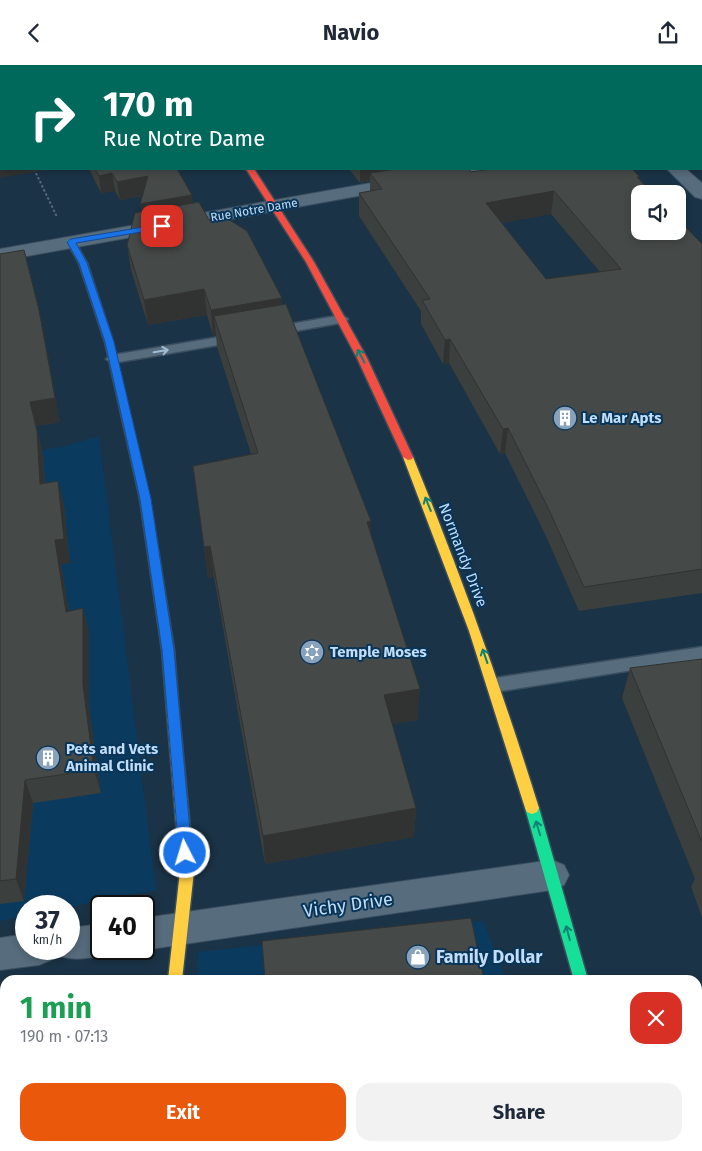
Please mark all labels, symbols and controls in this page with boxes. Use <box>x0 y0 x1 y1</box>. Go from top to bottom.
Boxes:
icon: back <box>20 19 48 47</box>
text: Navio <box>323 19 379 46</box>
icon: share <box>654 19 682 47</box>
text: 170 m <box>103 83 194 125</box>
icon: right <box>20 85 85 150</box>
text: Rue Notre Dame <box>103 125 265 152</box>
map controls <box>631 185 686 240</box>
button: sound <box>631 185 686 240</box>
street label: Rue Notre Dame <box>209 195 299 225</box>
pin <box>141 205 183 247</box>
icon: arrive <box>148 212 176 240</box>
one-way arrow <box>153 346 169 356</box>
one-way arrow <box>356 349 365 364</box>
building icon: Le Mar Apts <box>552 405 578 431</box>
place label: Le Mar Apts <box>582 409 662 427</box>
one-way arrow <box>422 497 432 512</box>
street label: Normandy Drive <box>435 500 491 610</box>
synagogue icon: Temple Moses <box>299 639 325 665</box>
place label: Temple Moses <box>330 643 427 661</box>
one-way arrow <box>480 649 489 665</box>
place label: Pets and Vets Animal Clinic <box>65 740 158 775</box>
building icon: Pets and Vets Animal Clinic <box>35 745 61 771</box>
one-way arrow <box>533 821 543 837</box>
position arrow <box>158 826 210 878</box>
street label: Vichy Drive <box>302 888 394 922</box>
speed limit sign: 40 <box>90 895 155 960</box>
text: 37 <box>35 906 60 936</box>
one-way arrow <box>563 925 573 941</box>
text: km/h <box>33 933 62 947</box>
shop icon: Family Dollar <box>405 944 431 970</box>
place label: Family Dollar <box>436 946 543 968</box>
text: 1 min <box>20 990 92 1026</box>
button: close <box>630 992 682 1044</box>
text: 190 m · 07:13 <box>20 1027 108 1046</box>
button: Exit <box>20 1083 346 1141</box>
button: Share <box>356 1083 682 1141</box>

